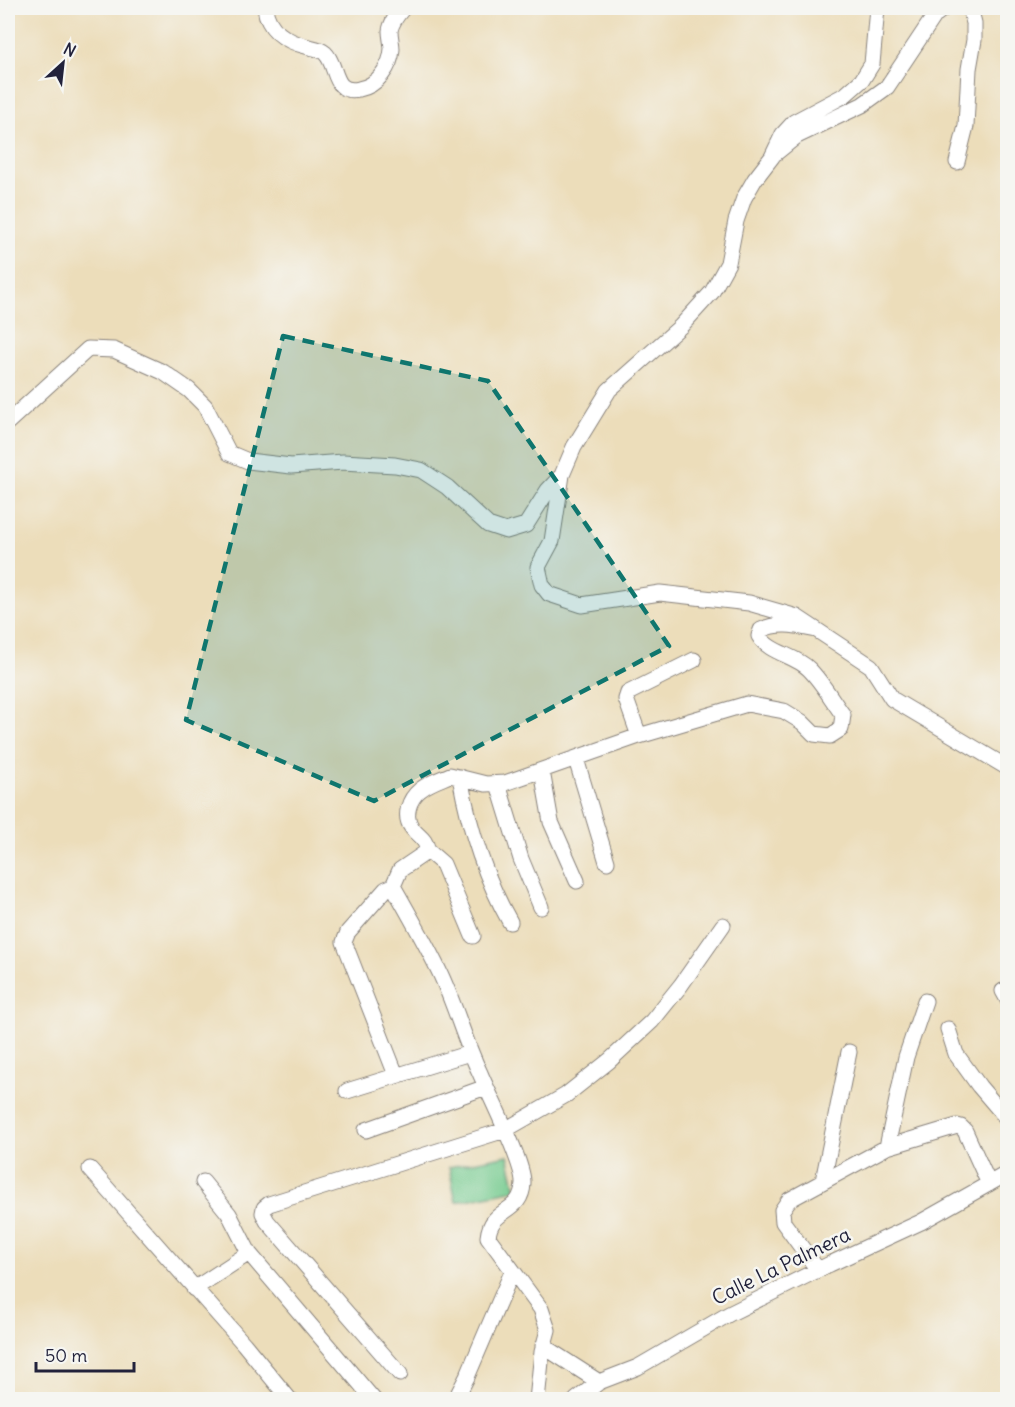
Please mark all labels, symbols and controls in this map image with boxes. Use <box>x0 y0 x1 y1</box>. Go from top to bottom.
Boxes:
north arrow <box>33 33 93 93</box>
text: N <box>60 38 79 61</box>
street label: Calle La Palmera <box>707 1221 854 1310</box>
scale bar <box>36 1335 134 1373</box>
text: 50 m <box>45 1344 87 1367</box>

